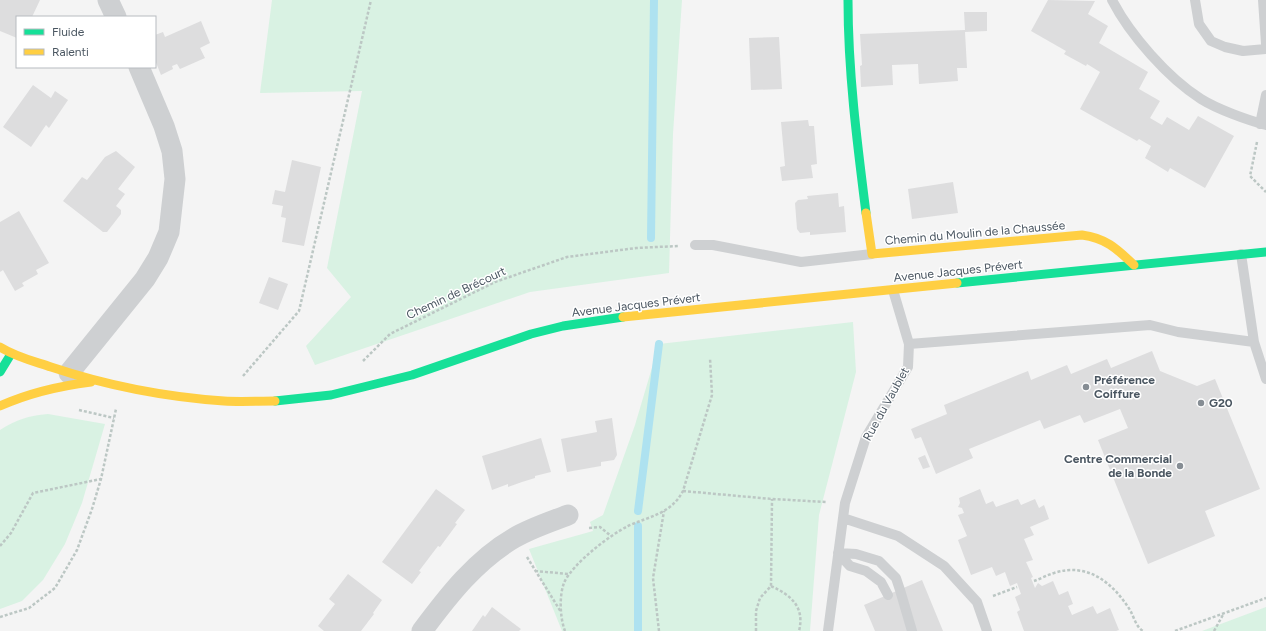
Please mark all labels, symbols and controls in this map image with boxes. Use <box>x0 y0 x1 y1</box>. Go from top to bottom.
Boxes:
legend <box>16 16 156 68</box>
text: Fluide <box>52 25 85 39</box>
text: Ralenti <box>52 45 89 59</box>
street label: Chemin du Moulin de la Chaussée <box>884 218 1066 248</box>
street label: Avenue Jacques Prévert <box>893 257 1024 285</box>
street label: Chemin de Brécourt <box>404 264 508 322</box>
street label: Avenue Jacques Prévert <box>571 290 702 320</box>
street label: Rue du Vaublet <box>860 364 912 443</box>
place label: Préférence Coiffure <box>1094 373 1155 401</box>
marker: Préférence Coiffure <box>1081 382 1091 392</box>
place label: G20 <box>1209 396 1233 410</box>
marker: G20 <box>1196 398 1206 408</box>
place label: Centre Commercial de la Bonde <box>1064 452 1172 480</box>
marker: Centre Commercial de la Bonde <box>1175 461 1185 471</box>

